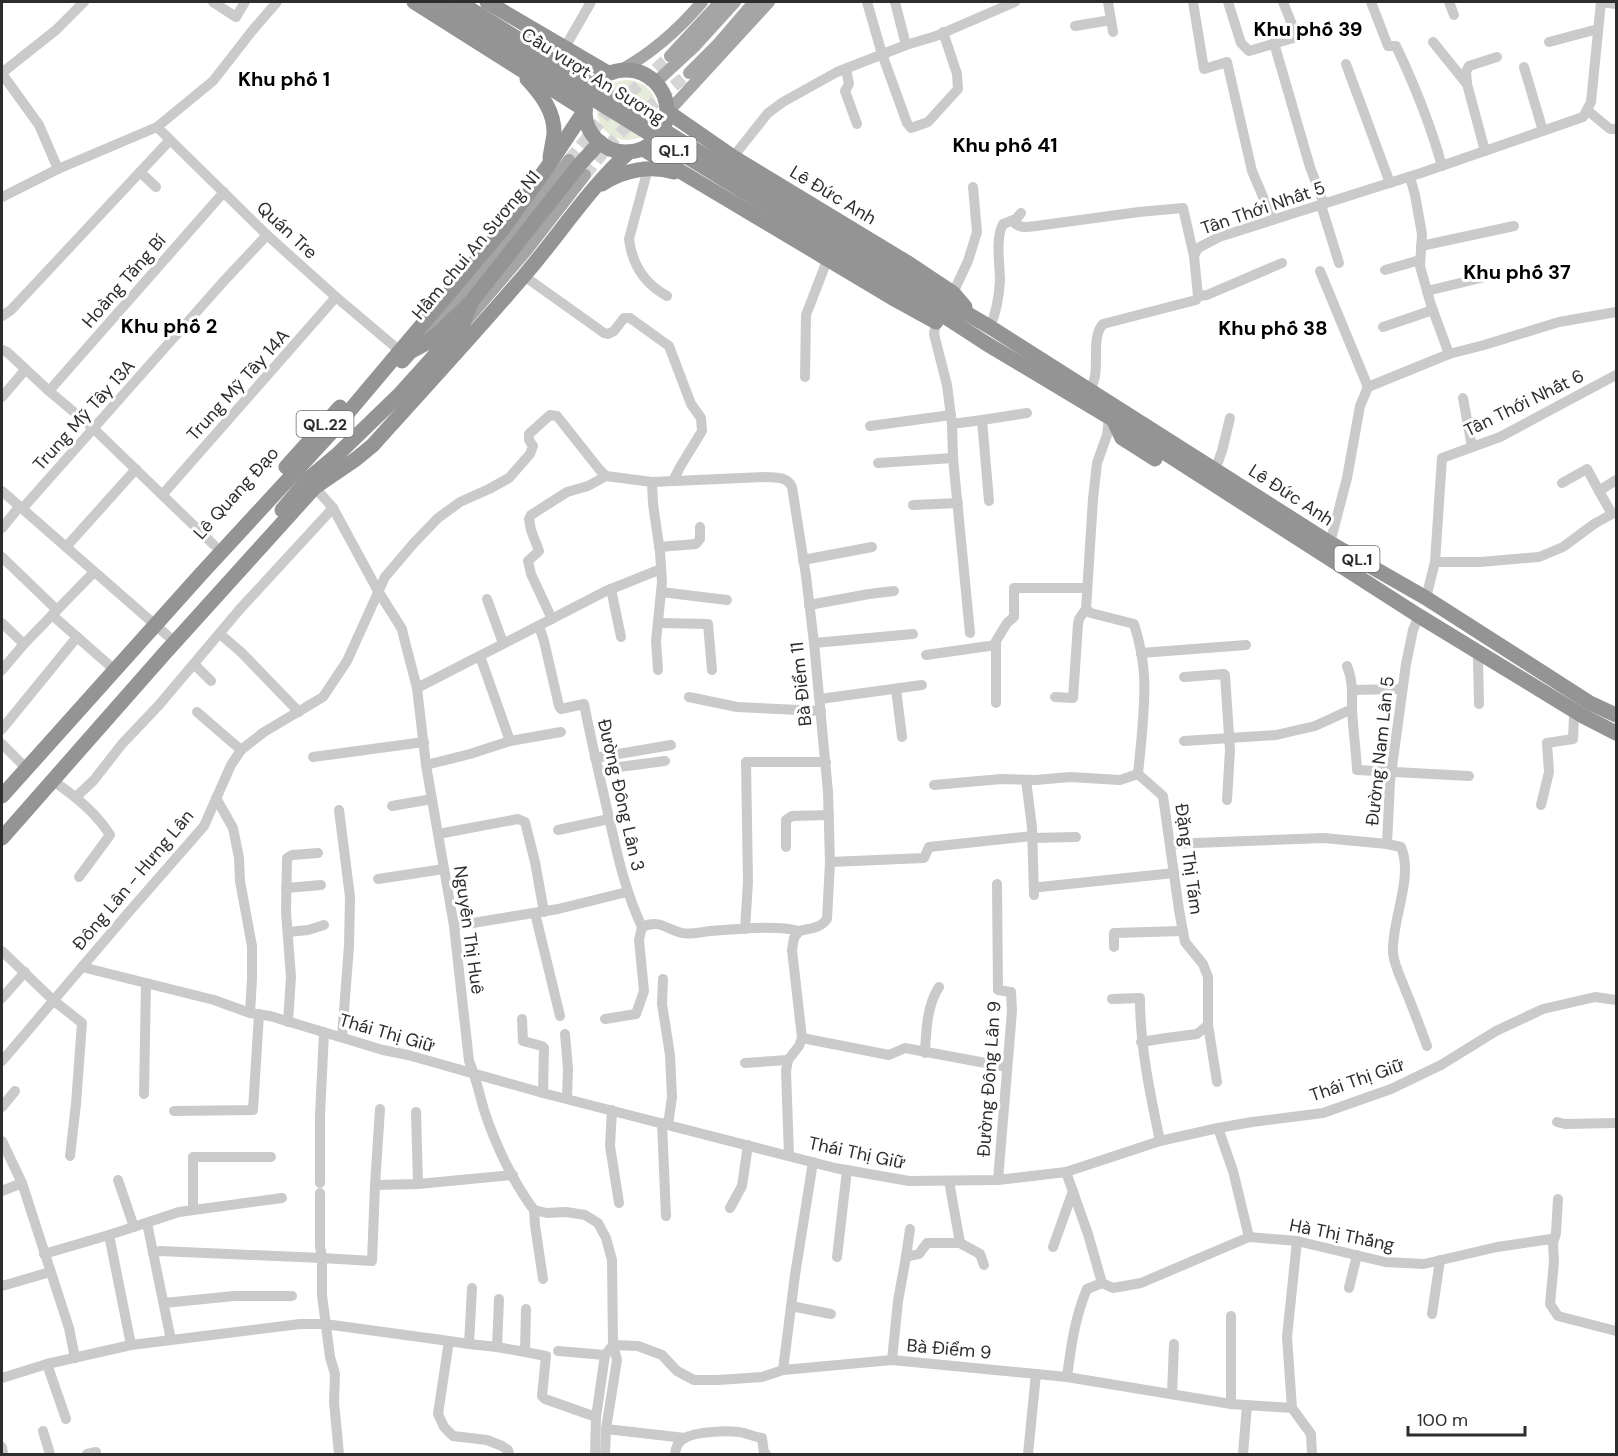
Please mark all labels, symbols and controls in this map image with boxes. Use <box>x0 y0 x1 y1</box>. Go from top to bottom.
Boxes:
district label: Khu phố 39 <box>1253 16 1363 42</box>
street label: Cầu vượt An Sương <box>517 22 669 130</box>
district label: Khu phố 1 <box>238 66 330 92</box>
district label: Khu phố 41 <box>952 132 1058 158</box>
road number: QL.1 <box>652 137 696 163</box>
street label: Lê Đức Anh <box>785 160 881 230</box>
street label: Hầm chui An Sương N1 <box>407 165 545 325</box>
street label: Tân Thới Nhất 5 <box>1198 175 1328 241</box>
street label: Quán Tre <box>251 196 323 264</box>
street label: Hoàng Tăng Bí <box>77 229 171 333</box>
district label: Khu phố 37 <box>1463 259 1571 285</box>
district label: Khu phố 2 <box>121 313 217 339</box>
district label: Khu phố 38 <box>1218 315 1328 341</box>
street label: Trung Mỹ Tây 14A <box>181 324 295 446</box>
street label: Trung Mỹ Tây 13A <box>28 354 140 476</box>
street label: Tân Thới Nhất 6 <box>1460 364 1588 442</box>
road number: QL.22 <box>296 411 354 437</box>
street label: Lê Quang Đạo <box>188 442 284 544</box>
street label: Lê Đức Anh <box>1244 459 1338 531</box>
road number: QL.1 <box>1334 546 1380 572</box>
street label: Bà Điểm 11 <box>785 641 817 727</box>
street label: Đường Nam Lân 5 <box>1360 675 1400 827</box>
street label: Đường Đông Lân 3 <box>592 717 650 873</box>
street label: Đặng Thị Tám <box>1169 802 1209 916</box>
street label: Đông Lân - Hưng Lân <box>67 805 199 955</box>
street label: Nguyễn Thị Huê <box>448 864 490 996</box>
street label: Đường Đông Lân 9 <box>972 1000 1006 1158</box>
street label: Thái Thị Giữ <box>336 1008 438 1058</box>
street label: Thái Thị Giữ <box>1306 1053 1408 1107</box>
street label: Thái Thị Giữ <box>806 1131 908 1175</box>
street label: Hà Thị Thắng <box>1287 1213 1397 1257</box>
street label: Bà Điểm 9 <box>906 1333 992 1365</box>
scale bar <box>1408 1399 1525 1437</box>
text: 100 m <box>1417 1408 1468 1432</box>

